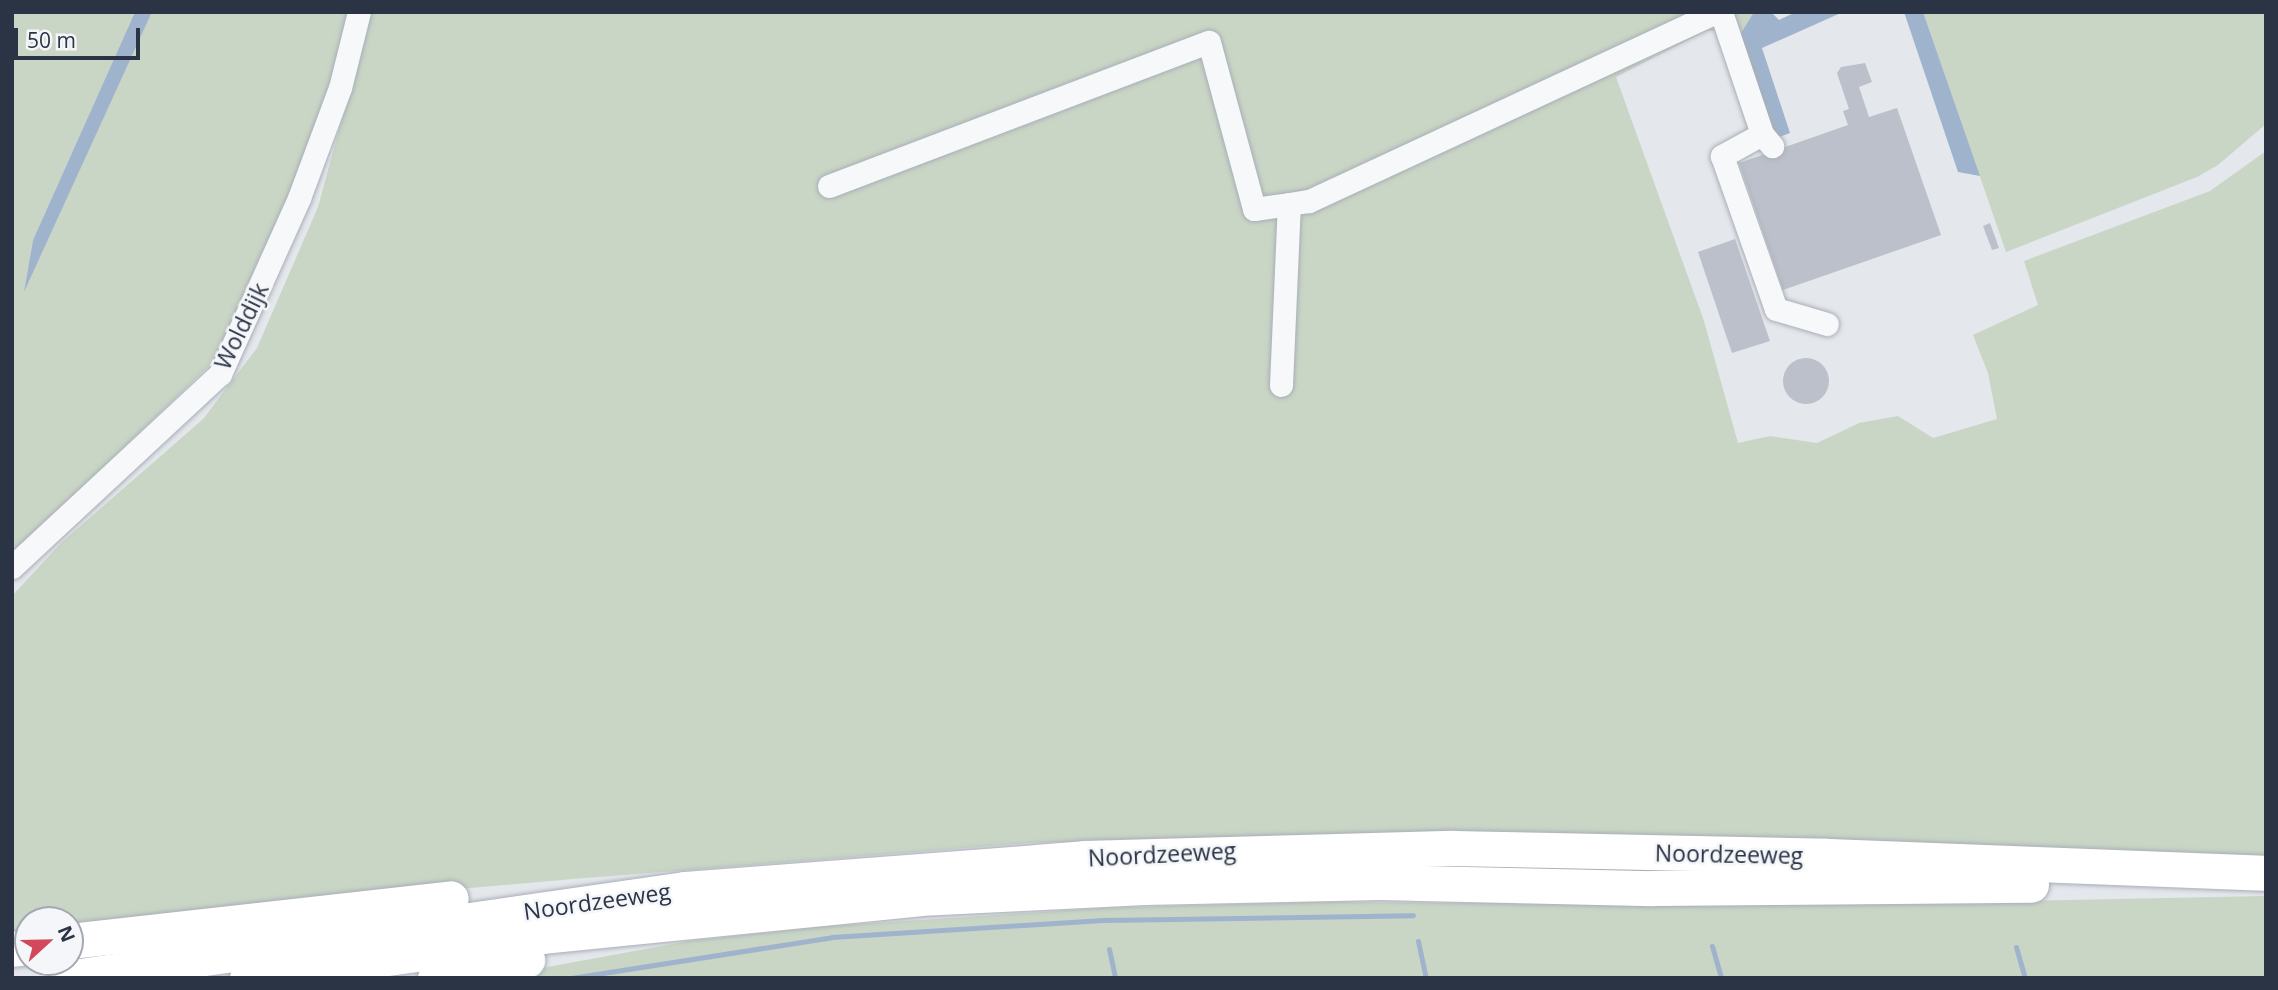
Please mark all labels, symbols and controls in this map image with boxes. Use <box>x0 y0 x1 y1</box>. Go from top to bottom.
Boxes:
scale bar <box>18 14 144 58</box>
text: 50 m <box>27 26 76 54</box>
street label: Wolddijk <box>208 278 274 374</box>
street label: Noordzeeweg <box>1087 836 1237 872</box>
street label: Noordzeeweg <box>1655 839 1803 869</box>
street label: Noordzeeweg <box>522 877 672 925</box>
north arrow <box>14 906 84 976</box>
text: N <box>52 922 82 946</box>

